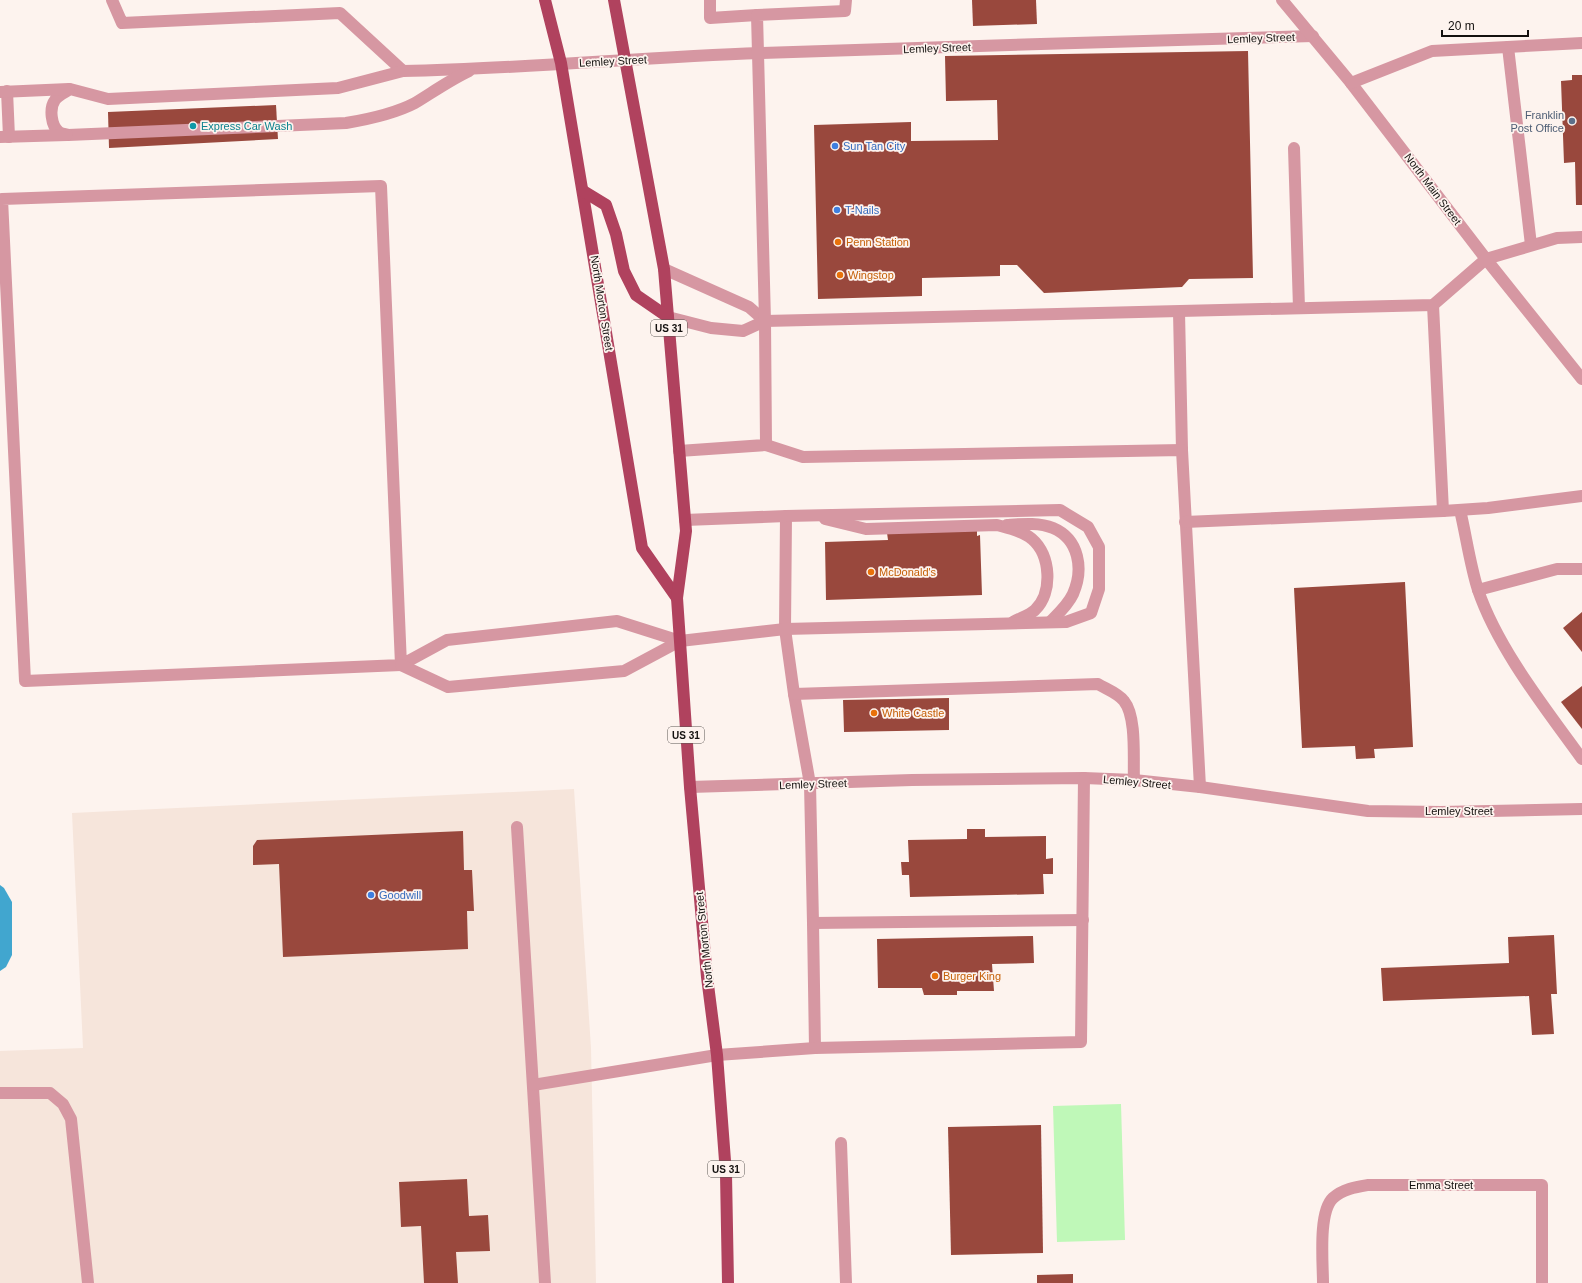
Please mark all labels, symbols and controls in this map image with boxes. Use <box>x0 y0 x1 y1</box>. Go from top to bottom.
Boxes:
scale bar <box>1442 12 1528 38</box>
text: 20 m <box>1448 19 1475 33</box>
street label: Lemley Street <box>1227 31 1295 45</box>
street label: Lemley Street <box>903 41 971 55</box>
street label: Lemley Street <box>579 53 647 69</box>
place label: Franklin Post Office <box>1510 109 1564 134</box>
marker: Franklin Post Office <box>1567 116 1577 126</box>
place label: Express Car Wash <box>201 120 292 132</box>
marker: Express Car Wash <box>188 121 198 131</box>
place label: Sun Tan City <box>843 140 906 152</box>
marker: Sun Tan City <box>830 141 840 151</box>
street label: North Main Street <box>1402 151 1464 227</box>
place label: T-Nails <box>845 204 880 216</box>
marker: T-Nails <box>832 205 842 215</box>
place label: Penn Station <box>846 236 909 248</box>
marker: Penn Station <box>833 237 843 247</box>
street label: North Morton Street <box>589 254 615 352</box>
place label: Wingstop <box>848 269 894 281</box>
marker: Wingstop <box>835 270 845 280</box>
road number: US 31 <box>651 320 687 336</box>
place label: McDonald's <box>879 566 937 578</box>
marker: McDonald's <box>866 567 876 577</box>
place label: White Castle <box>882 707 944 719</box>
marker: White Castle <box>869 708 879 718</box>
road number: US 31 <box>668 727 704 743</box>
street label: Lemley Street <box>1103 773 1171 791</box>
street label: Lemley Street <box>779 777 847 791</box>
street label: Lemley Street <box>1425 805 1493 817</box>
place label: Goodwill <box>379 889 421 901</box>
marker: Goodwill <box>366 890 376 900</box>
street label: North Morton Street <box>693 891 715 989</box>
place label: Burger King <box>943 970 1001 982</box>
marker: Burger King <box>930 971 940 981</box>
road number: US 31 <box>708 1161 744 1177</box>
street label: Emma Street <box>1409 1179 1473 1191</box>

